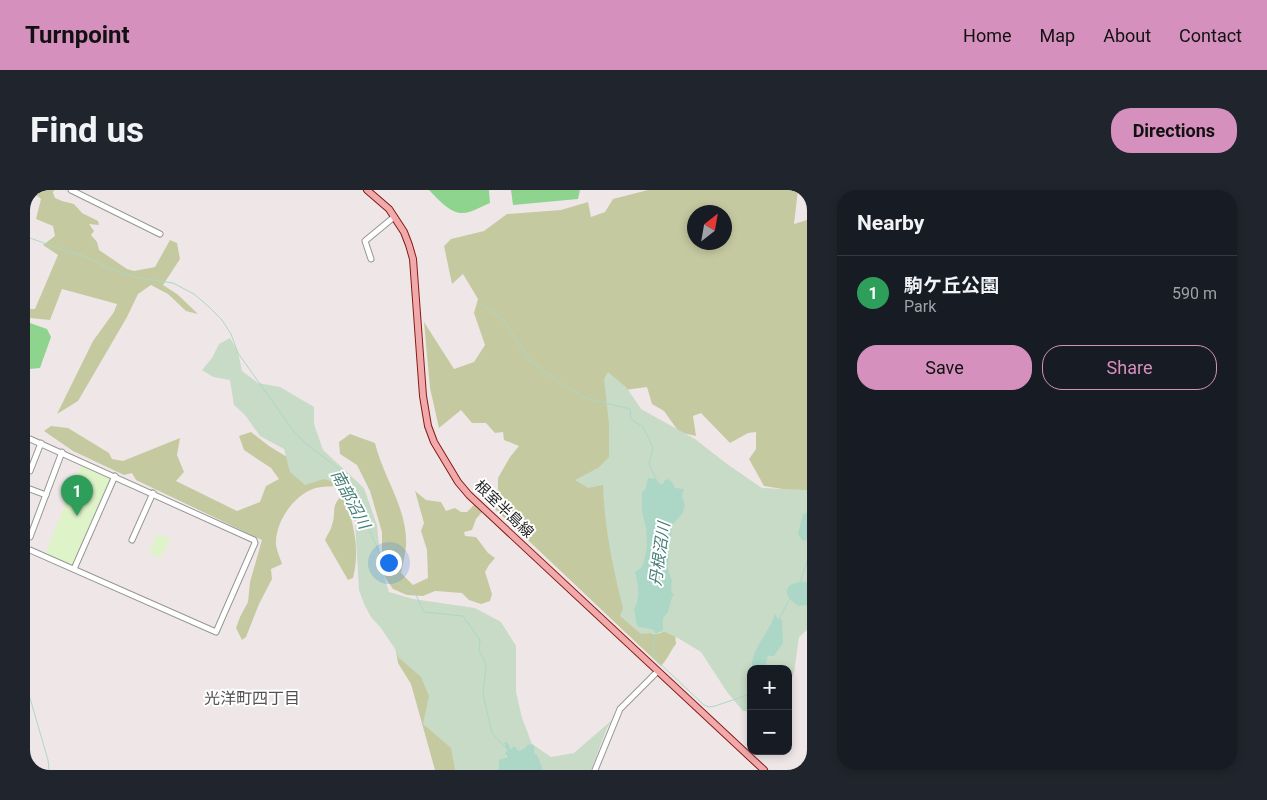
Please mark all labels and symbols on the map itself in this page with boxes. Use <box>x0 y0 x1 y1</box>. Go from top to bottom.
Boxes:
north arrow <box>687 205 732 250</box>
water label: 南部沼川 <box>327 467 375 534</box>
pin: 1 <box>61 475 93 516</box>
street label: 根室半島線 <box>471 476 537 542</box>
water label: 丹根沼川 <box>646 519 674 587</box>
your location <box>376 550 402 576</box>
district label: 光洋町四丁目 <box>204 689 300 708</box>

